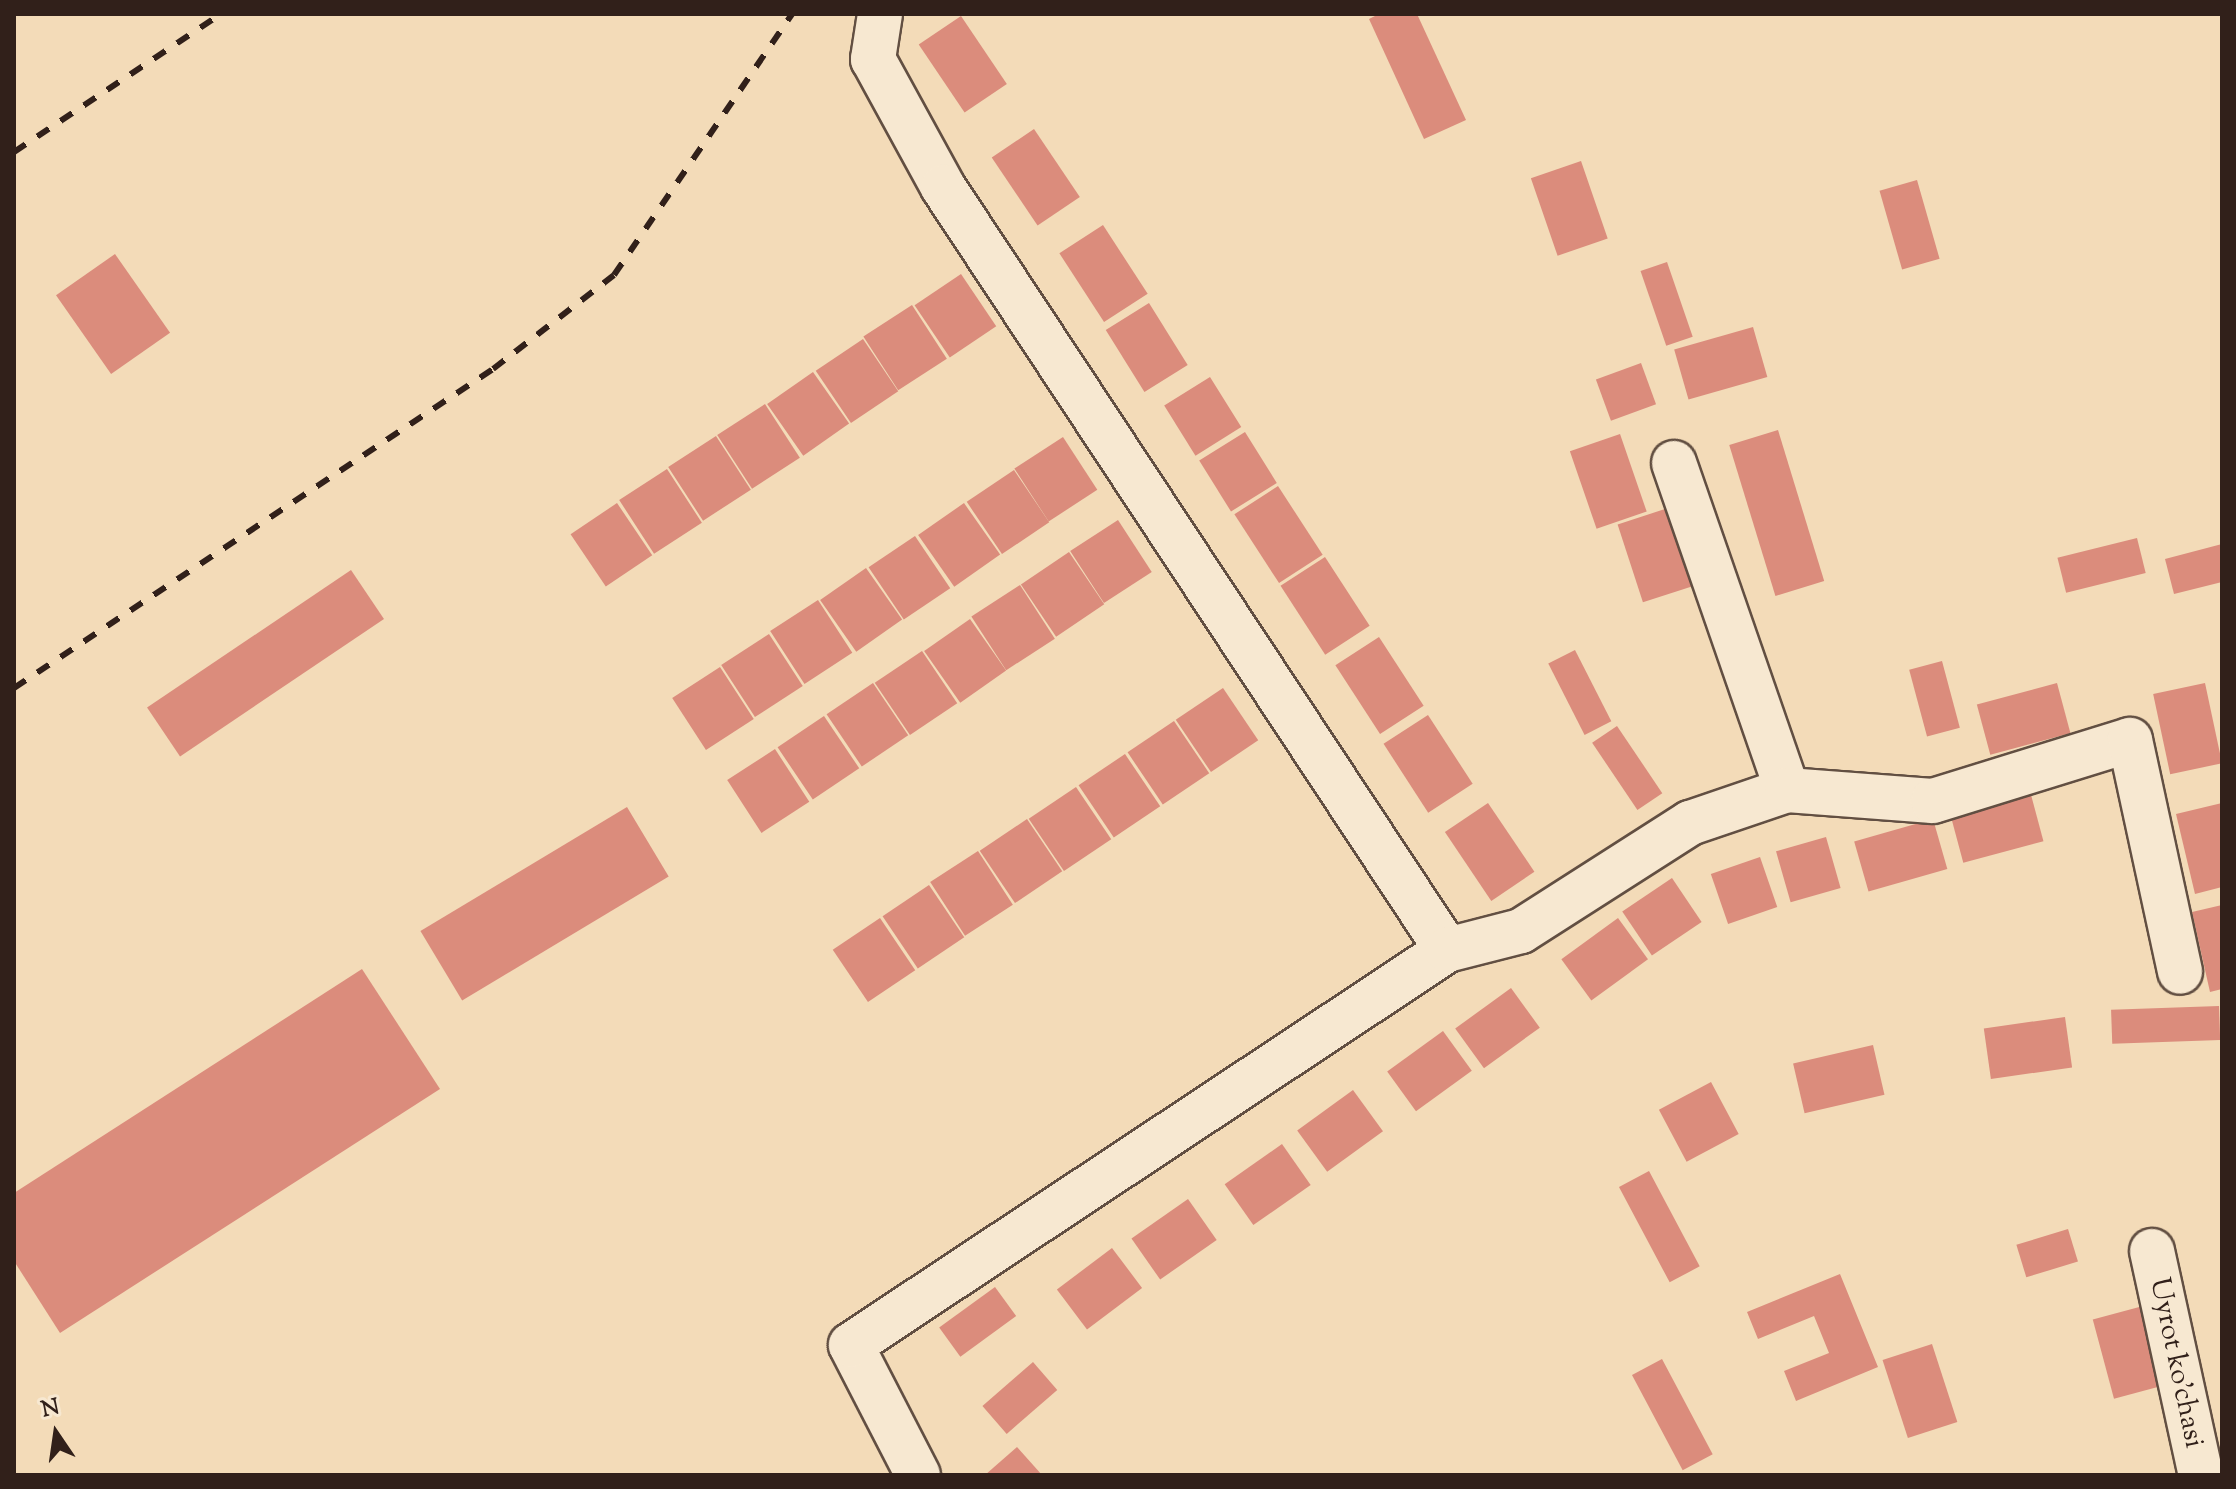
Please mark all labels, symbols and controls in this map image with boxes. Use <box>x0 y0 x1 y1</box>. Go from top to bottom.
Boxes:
street label: Uyrot ko'chasi <box>2142 1275 2210 1451</box>
text: N <box>38 1392 63 1427</box>
north arrow <box>16 1393 96 1473</box>

